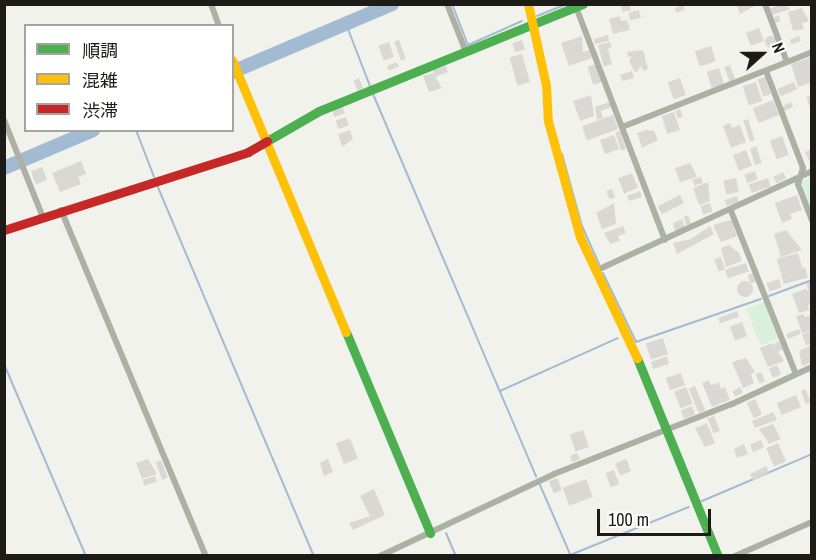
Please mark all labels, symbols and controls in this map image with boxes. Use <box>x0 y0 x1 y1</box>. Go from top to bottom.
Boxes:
legend <box>24 24 234 132</box>
north arrow <box>732 24 792 84</box>
text: 順調 <box>82 38 118 63</box>
text: N <box>767 39 791 56</box>
text: 混雑 <box>82 68 118 93</box>
text: 渋滞 <box>82 98 118 123</box>
scale bar <box>600 497 714 535</box>
text: 100 m <box>608 507 649 532</box>

